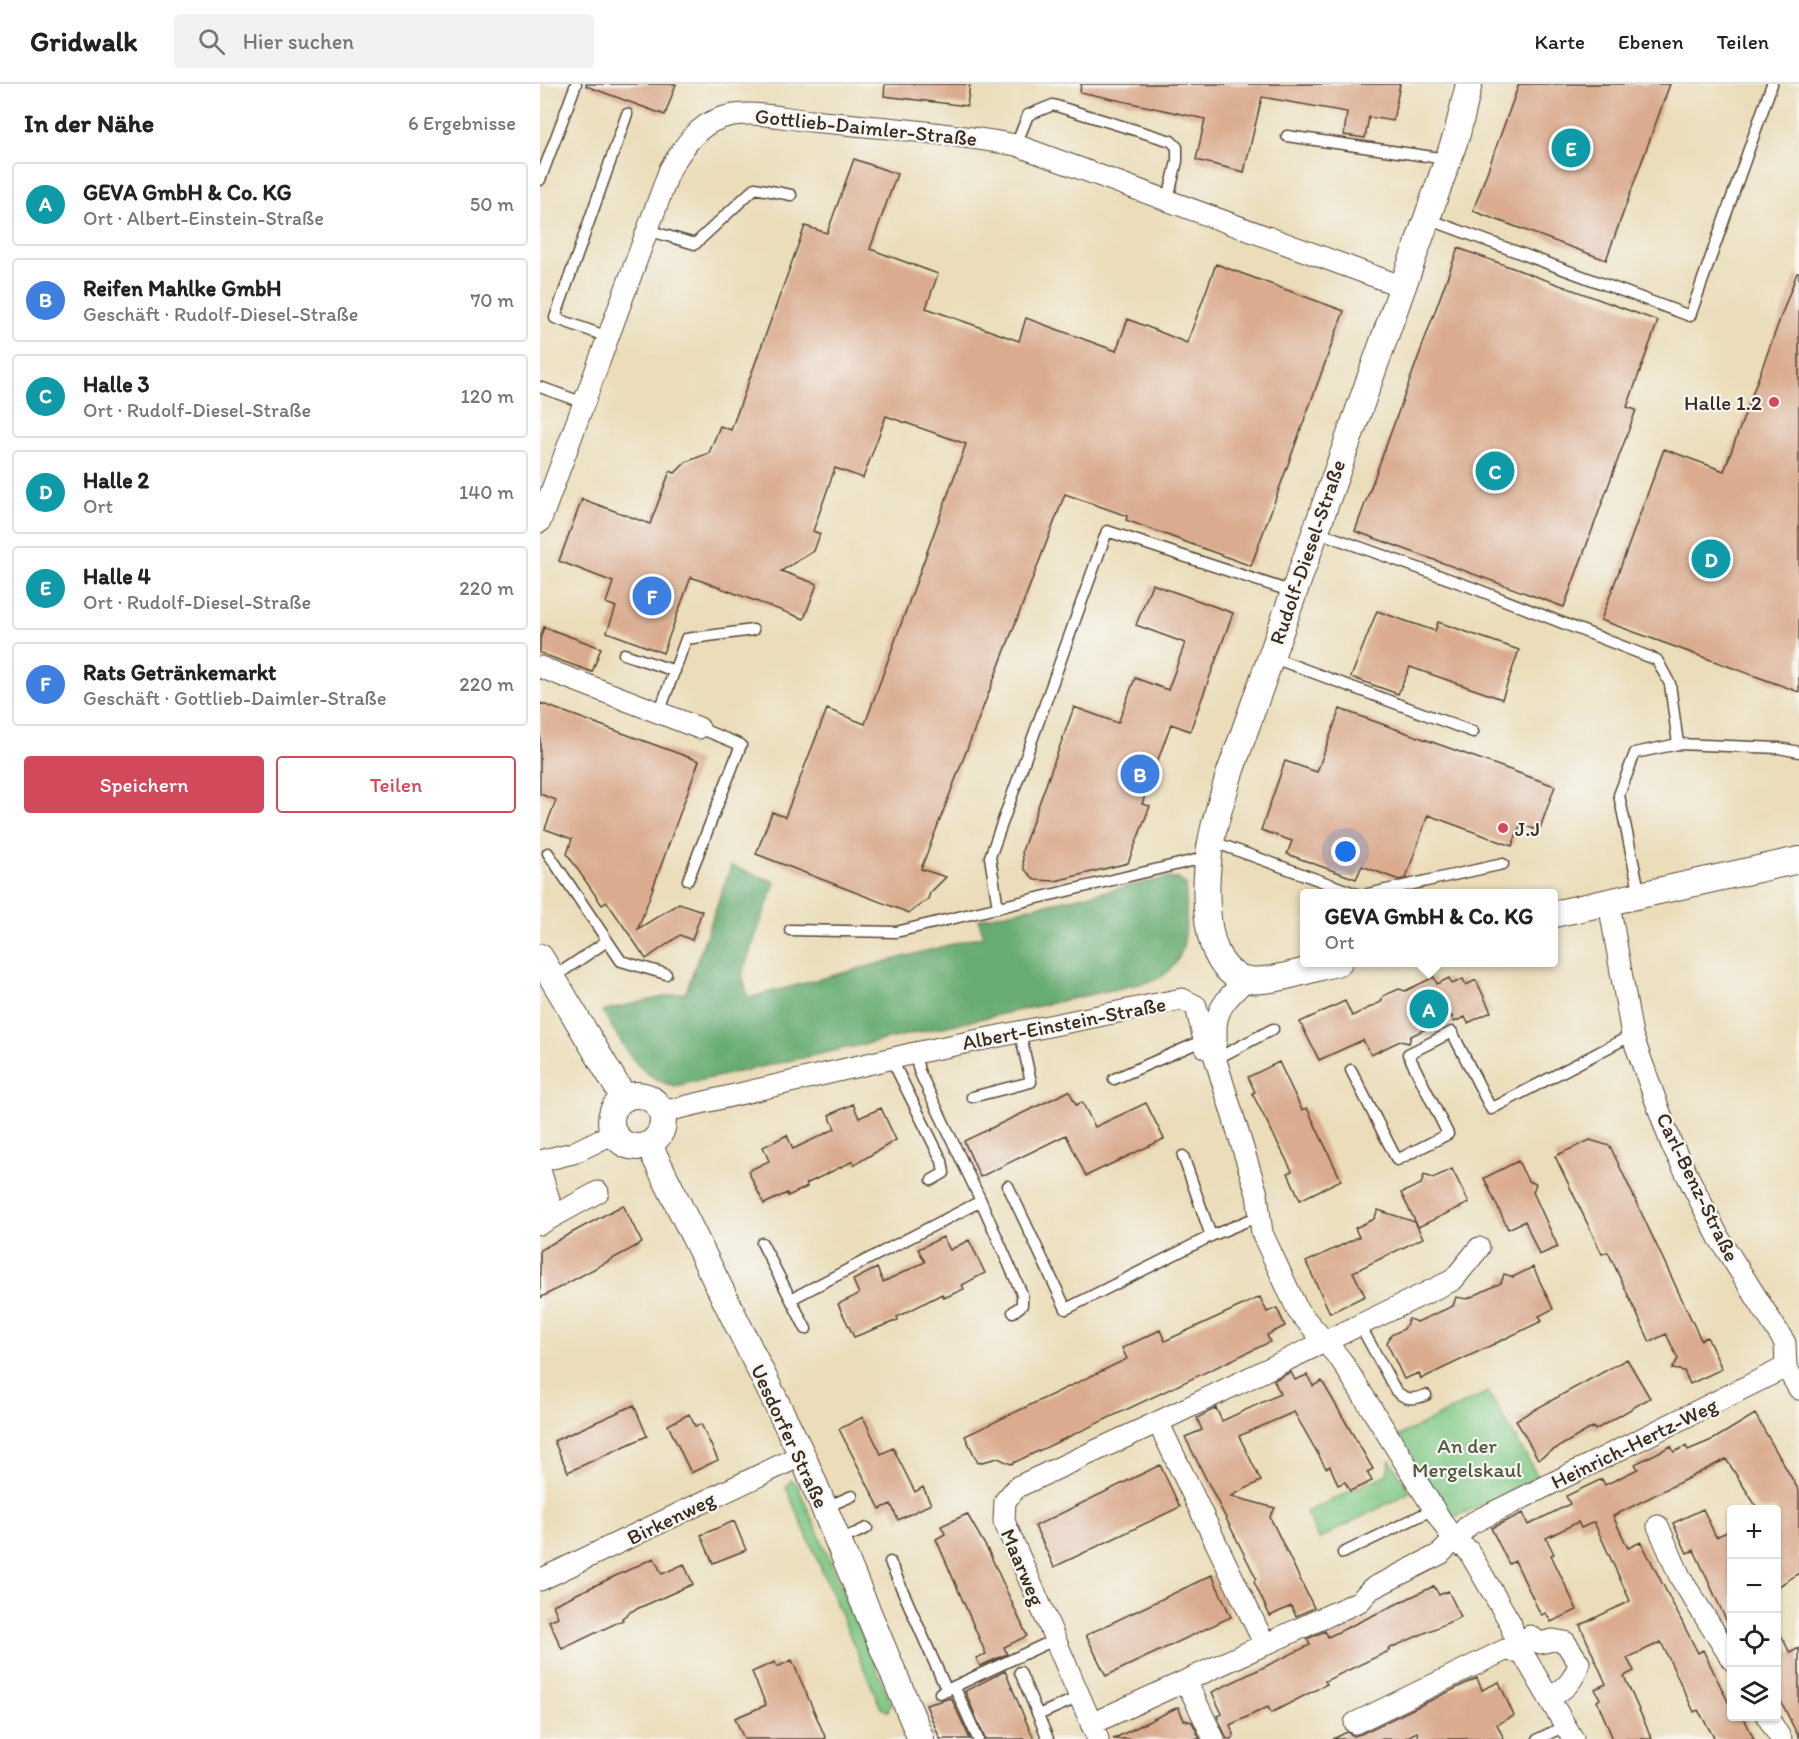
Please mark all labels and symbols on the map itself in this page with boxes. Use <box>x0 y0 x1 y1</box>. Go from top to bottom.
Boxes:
street label: Gottlieb-Daimler-Straße <box>754 103 978 151</box>
pin: E <box>1552 126 1590 170</box>
place label: Halle 1.2 <box>1684 390 1762 415</box>
marker: Halle 1.2 <box>1767 395 1781 409</box>
pin: C <box>1476 448 1514 494</box>
street label: Rudolf-Diesel-Straße <box>1264 456 1350 648</box>
pin: D <box>1692 536 1730 582</box>
pin: F <box>632 574 672 618</box>
pin: B <box>1120 752 1160 796</box>
place label: J.J <box>1515 816 1540 841</box>
marker: J.J <box>1496 821 1510 835</box>
your location <box>1331 837 1360 866</box>
pin: A <box>1410 986 1448 1032</box>
street label: Albert-Einstein-Straße <box>960 991 1168 1055</box>
street label: Carl-Benz-Straße <box>1651 1109 1745 1265</box>
street label: Uesdorfer Straße <box>746 1360 834 1512</box>
street label: Heinrich-Hertz-Weg <box>1547 1392 1721 1494</box>
park label: An der Mergelskaul <box>1412 1433 1522 1482</box>
street label: Birkenweg <box>623 1486 719 1550</box>
street label: Maarweg <box>996 1525 1050 1610</box>

